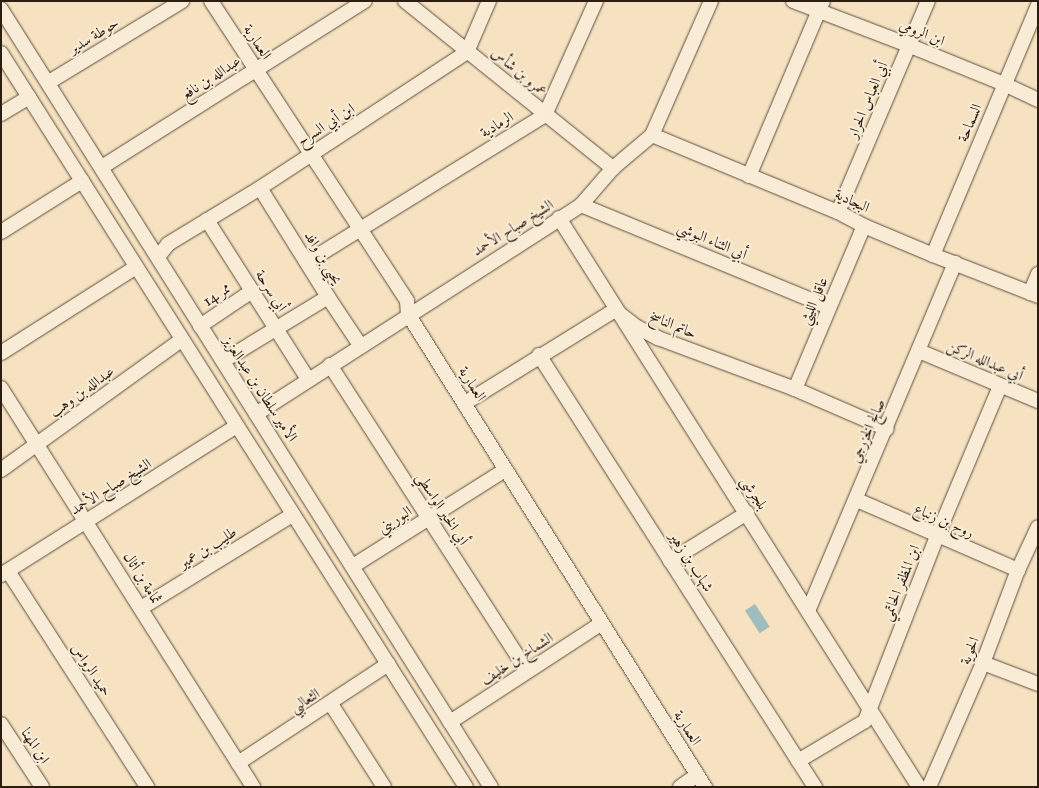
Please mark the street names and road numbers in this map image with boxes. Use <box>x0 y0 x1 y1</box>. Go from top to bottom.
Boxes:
street label: حوطة سدير <box>66 14 122 58</box>
street label: ابن الرومي <box>897 16 947 50</box>
street label: العمارية <box>239 21 275 63</box>
street label: عمرو بن شأس <box>487 44 551 100</box>
street label: عبدالله بن نافع <box>178 52 244 104</box>
street label: أبي العباس الحرار <box>844 59 892 141</box>
street label: ابن أبي السرح <box>294 100 358 150</box>
street label: السماحة <box>954 101 986 145</box>
street label: الرمادية <box>477 108 517 142</box>
street label: البجادية <box>832 185 872 217</box>
street label: الشيخ صباح الأحمد <box>469 196 557 260</box>
street label: أبي الثناء البوشي <box>674 218 750 264</box>
street label: يحيى بن وافد <box>300 228 346 288</box>
street label: أبي سرحة <box>251 267 291 315</box>
street label: عاقل الليثي <box>796 274 832 328</box>
street label: ممر 14 <box>200 279 234 311</box>
street label: حاتم الناسخ <box>647 307 699 343</box>
street label: الأمير سلطان بن عبدالعزيز <box>219 333 301 445</box>
street label: أبي عبدالله الركن <box>944 337 1026 385</box>
street label: عبدالله بن وهب <box>46 362 118 422</box>
street label: العمارية <box>454 363 490 405</box>
street label: صالح الخزرجي <box>846 396 890 466</box>
street label: الشيخ صباح الأحمد <box>67 455 155 519</box>
street label: أبي الخير الواسطي <box>412 469 472 549</box>
street label: بلجرشي <box>737 473 771 513</box>
street label: روح بن زنباع <box>911 500 977 542</box>
street label: البوريني <box>374 502 416 538</box>
street label: طليب بن عمير <box>176 523 240 573</box>
street label: شهاب بن زهير <box>665 529 717 595</box>
street label: ابن المظفر الحاتمي <box>878 543 924 623</box>
street label: ثمامة بن أثال <box>119 549 165 607</box>
street label: الشماخ بن خليف <box>477 629 557 689</box>
street label: الحوية <box>956 635 984 667</box>
street label: حميد الرواس <box>67 640 115 700</box>
street label: الثعالبي <box>287 685 323 717</box>
street label: العمارية <box>669 707 705 749</box>
street label: ابن المهنا <box>17 725 53 767</box>

